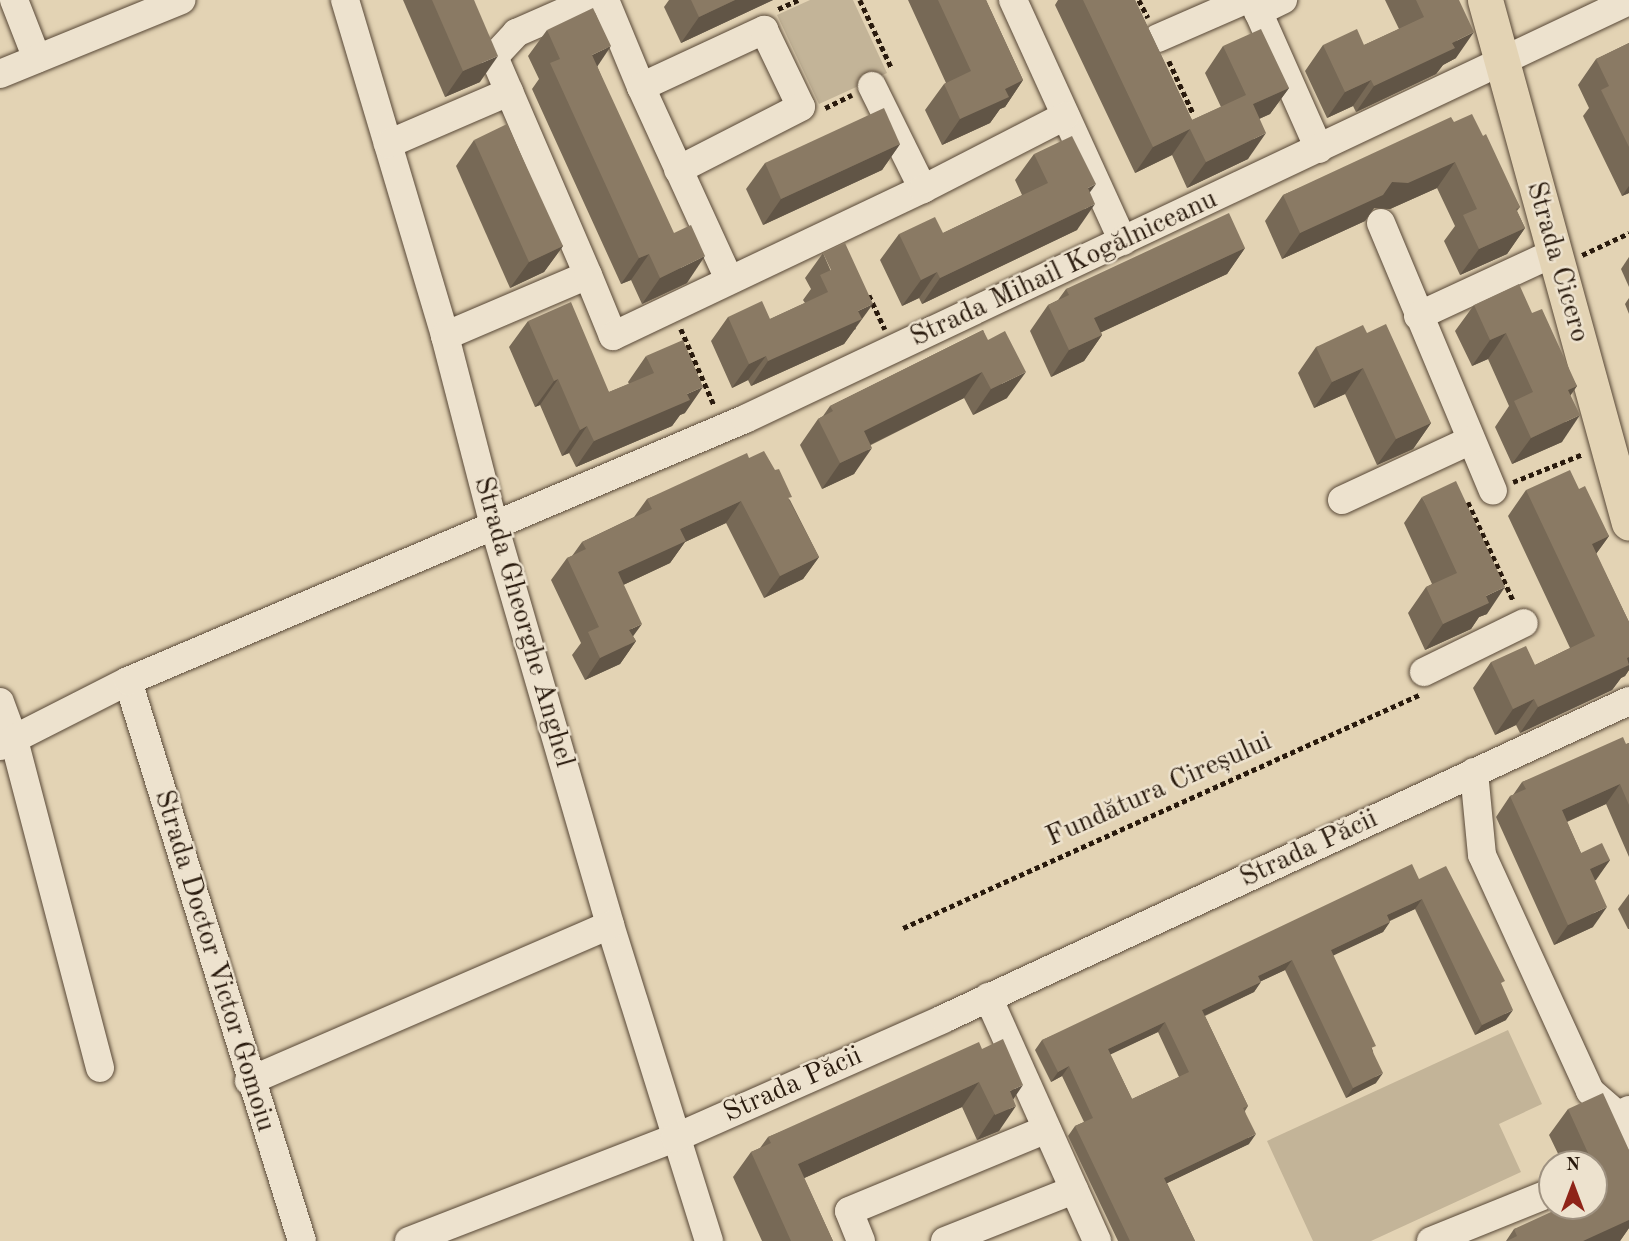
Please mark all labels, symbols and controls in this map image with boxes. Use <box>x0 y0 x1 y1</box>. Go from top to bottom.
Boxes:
street label: Strada Cicero <box>1518 178 1596 346</box>
street label: Strada Mihail Kogălniceanu <box>905 183 1223 355</box>
street label: Strada Gheorghe Anghel <box>465 473 581 771</box>
street label: Fundătura Cireșului <box>1041 725 1277 855</box>
street label: Strada Doctor Victor Gomoiu <box>146 786 282 1136</box>
street label: Strada Păcii <box>1235 802 1383 896</box>
street label: Strada Păcii <box>718 1040 868 1130</box>
north arrow <box>1538 1150 1608 1220</box>
text: N <box>1566 1156 1580 1175</box>

